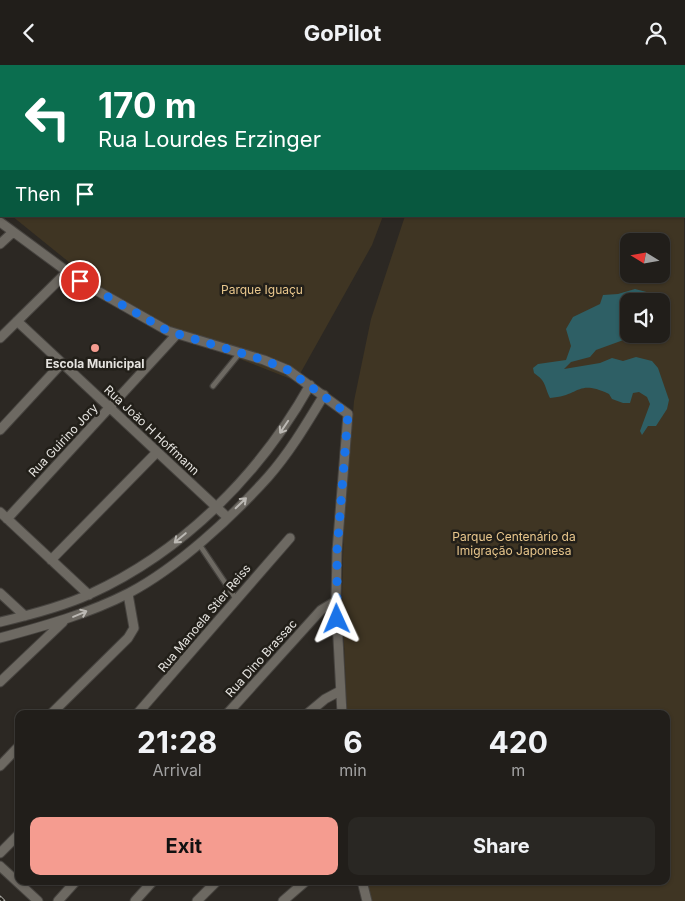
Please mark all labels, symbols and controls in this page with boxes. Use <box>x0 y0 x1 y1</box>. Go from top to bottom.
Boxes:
icon: back <box>15 19 43 47</box>
icon: person <box>642 19 670 47</box>
text: GoPilot <box>304 20 381 46</box>
text: 170 m <box>98 84 197 126</box>
icon: left <box>15 85 80 150</box>
text: Rua Lourdes Erzinger <box>98 126 321 152</box>
icon: arrive <box>71 180 99 208</box>
text: Then <box>15 183 61 206</box>
north arrow <box>620 233 670 283</box>
map controls <box>620 233 670 343</box>
pin <box>59 260 101 302</box>
icon: arrive <box>66 267 94 295</box>
park label: Parque Iguaçu <box>221 282 303 297</box>
button: sound <box>620 293 670 343</box>
marker: Escola Municipal <box>89 342 101 354</box>
place label: Escola Municipal <box>45 356 145 371</box>
street label: Rua João H Hoffmann <box>101 382 203 478</box>
street label: Rua Guirino Jory <box>25 400 101 480</box>
one-way arrow <box>279 420 290 434</box>
one-way arrow <box>235 497 247 509</box>
park label: Parque Centenário da Imigração Japonesa <box>452 529 576 558</box>
one-way arrow <box>174 532 187 543</box>
street label: Rua Manoela Stier Reiss <box>154 561 254 675</box>
position arrow <box>310 592 362 644</box>
one-way arrow <box>72 609 87 619</box>
street label: Rua Dino Brassac <box>222 616 300 700</box>
text: 21:28 <box>137 724 217 760</box>
text: 6 <box>343 724 363 760</box>
text: 420 <box>489 724 548 760</box>
text: Arrival <box>153 760 202 780</box>
text: min <box>339 760 367 780</box>
text: m <box>511 760 525 780</box>
button: Exit <box>30 817 338 875</box>
button: Share <box>348 817 655 875</box>

